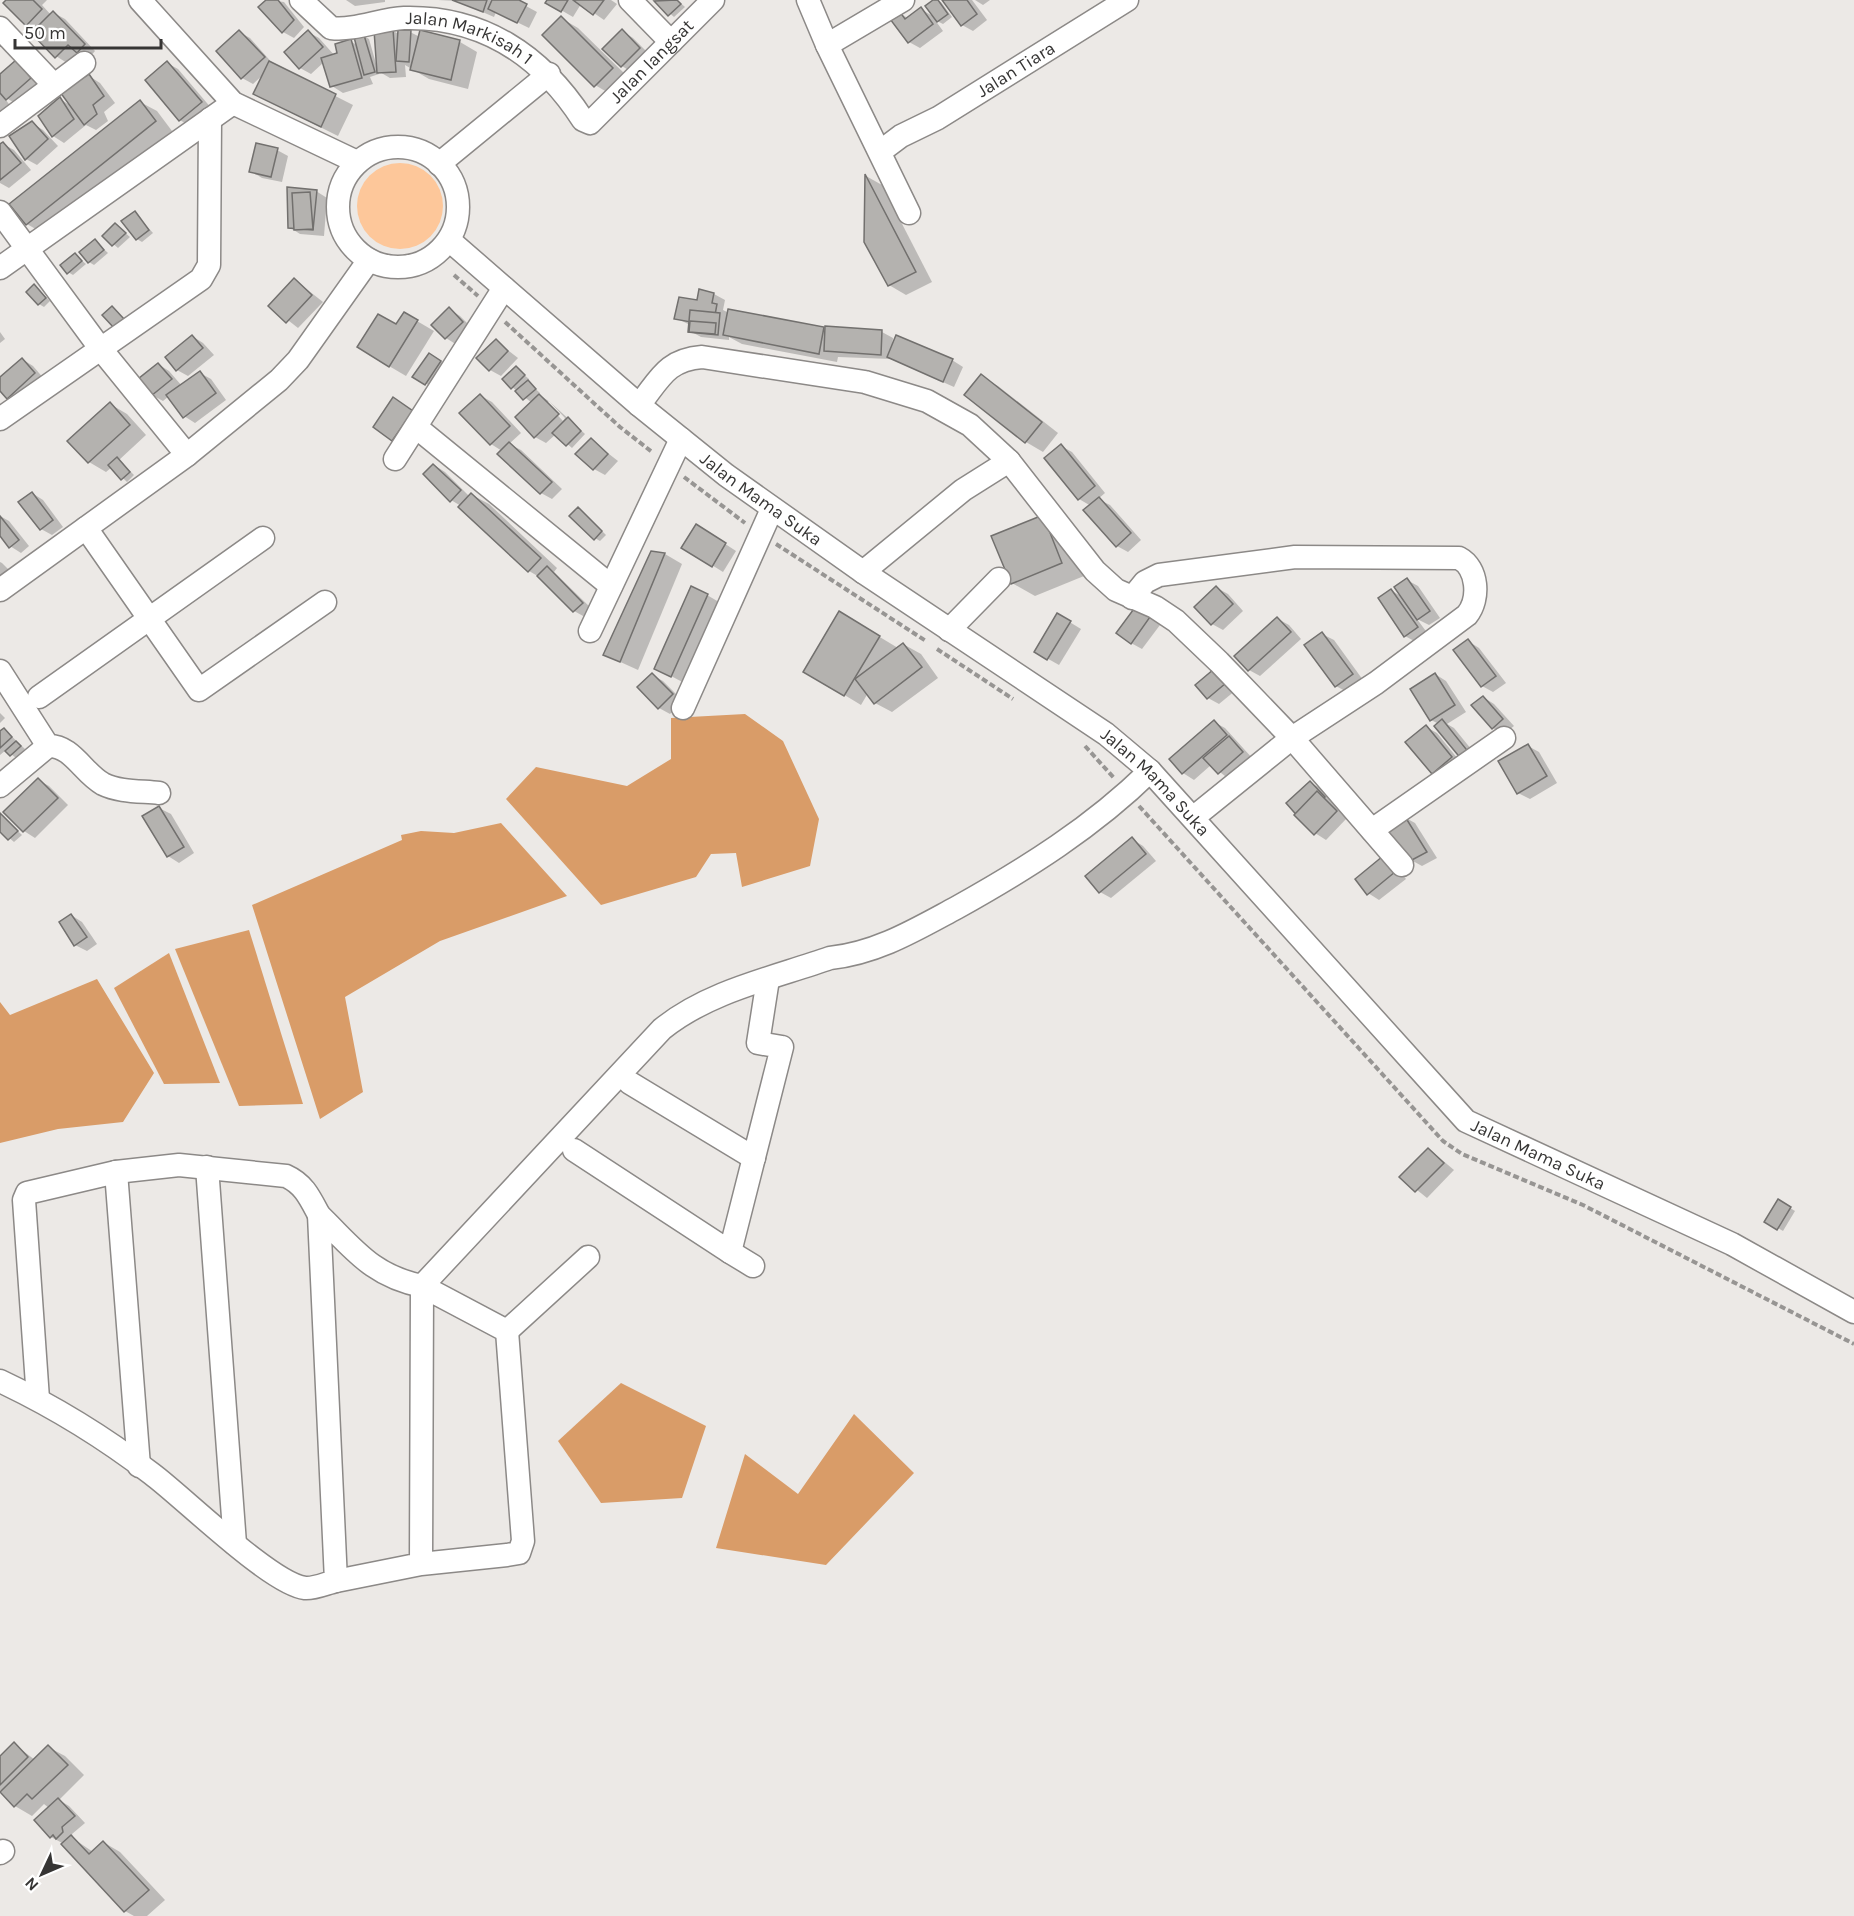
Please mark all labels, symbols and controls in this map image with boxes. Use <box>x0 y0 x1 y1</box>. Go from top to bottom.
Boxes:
street label: Jalan Markisah 1 <box>406 7 537 69</box>
scale bar <box>15 12 160 50</box>
street label: Jalan langsat <box>605 15 698 108</box>
text: 50 m <box>24 22 66 44</box>
street label: Jalan Tiara <box>973 37 1059 102</box>
street label: Jalan Mama Suka <box>696 448 827 551</box>
street label: Jalan Mama Suka <box>1097 723 1214 841</box>
street label: Jalan Mama Suka <box>1468 1114 1609 1195</box>
north arrow <box>12 1844 72 1904</box>
text: N <box>21 1873 42 1895</box>

